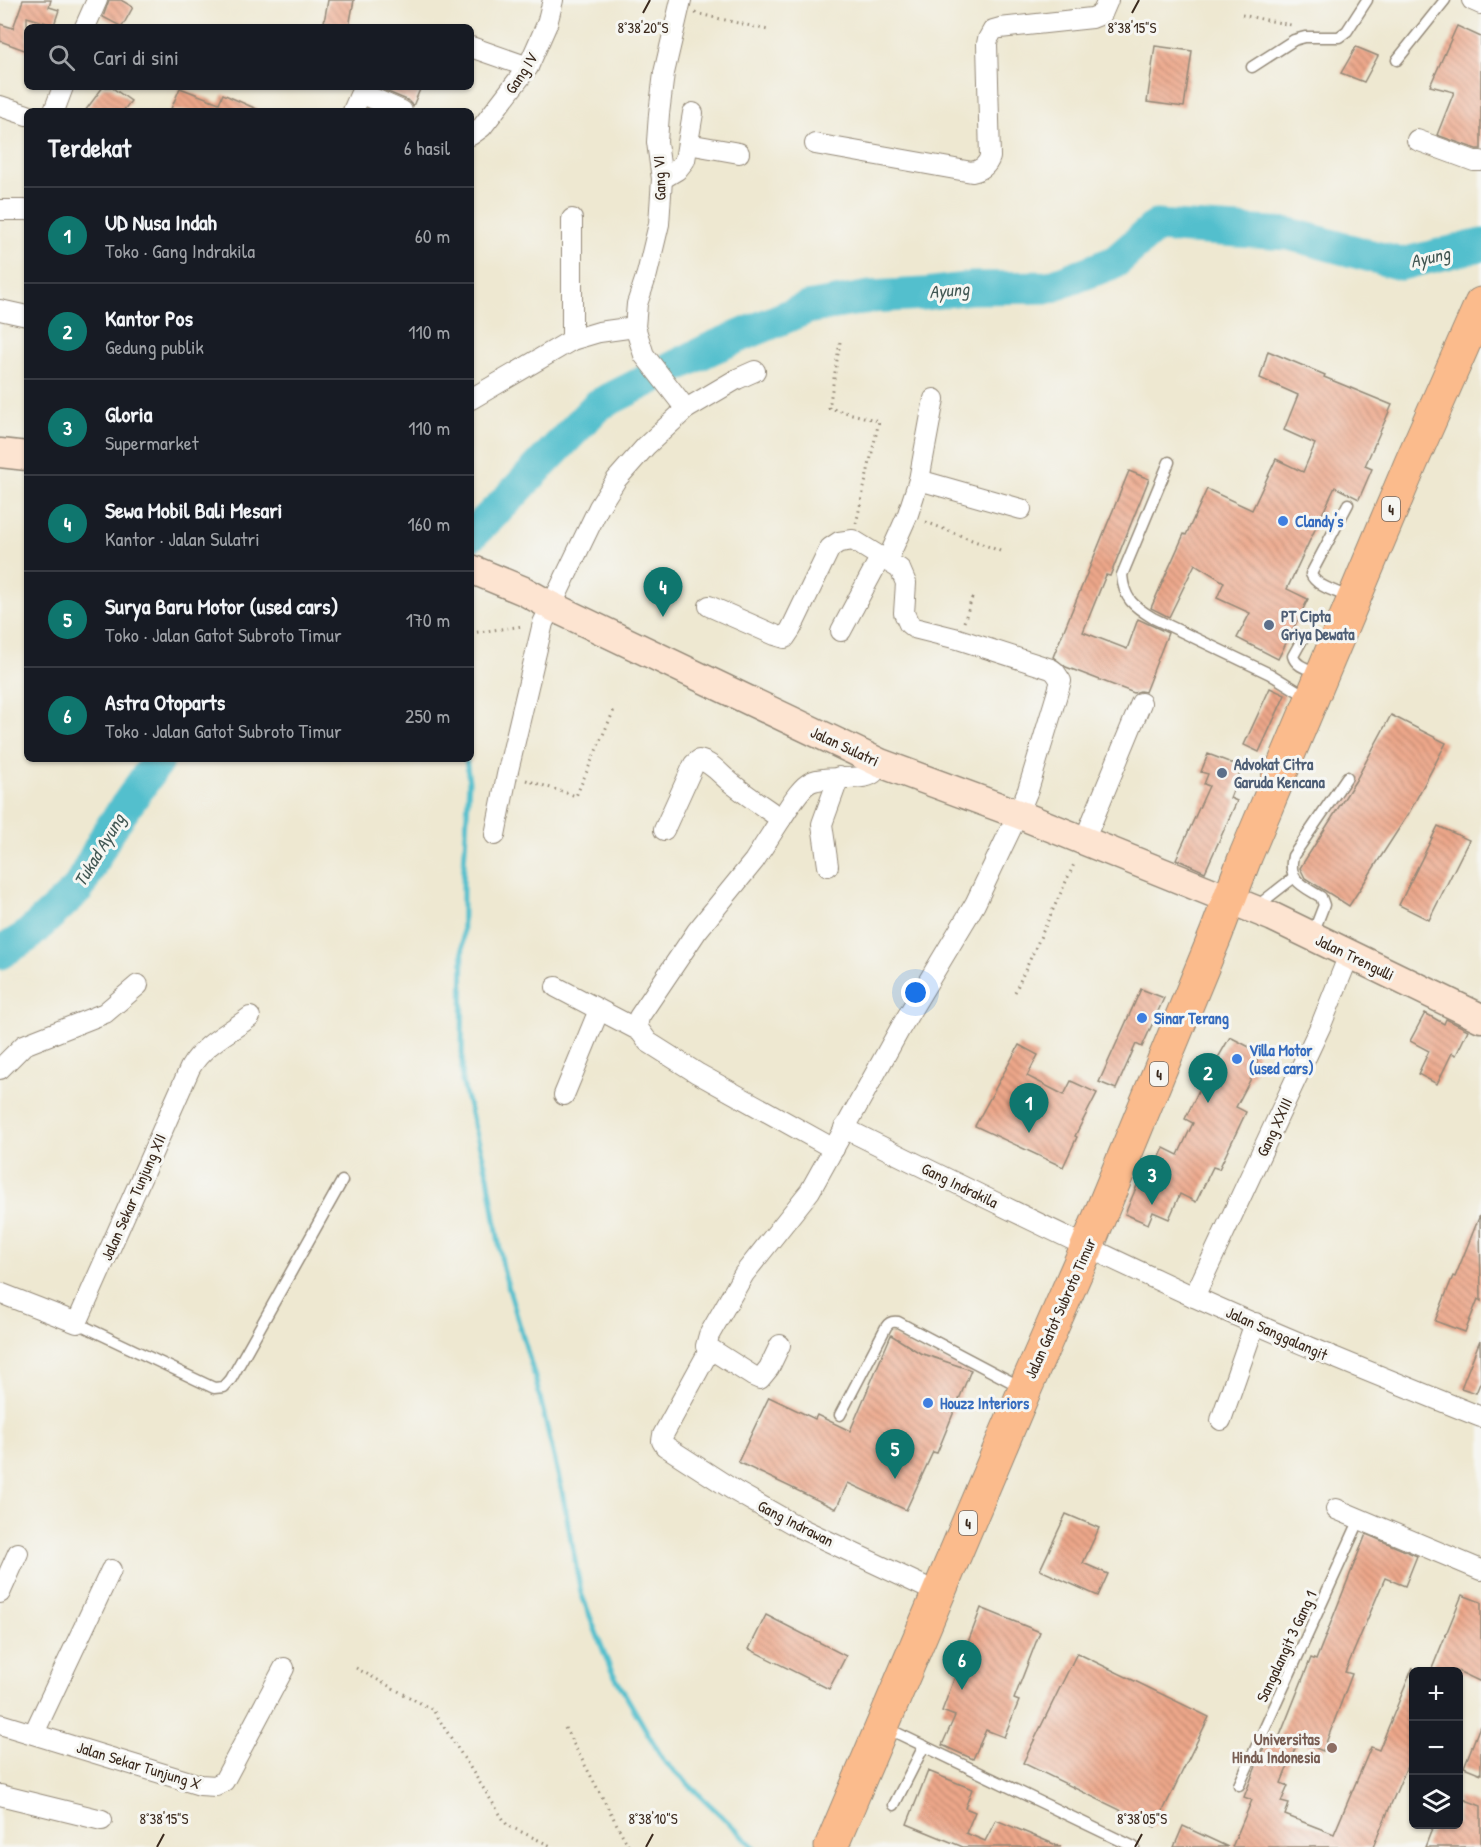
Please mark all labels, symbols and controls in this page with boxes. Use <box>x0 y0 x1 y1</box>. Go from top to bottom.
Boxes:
text: 8°38'20"S <box>618 17 669 38</box>
text: 8°38'15"S <box>1108 17 1157 38</box>
search box <box>24 24 474 90</box>
icon: search <box>45 41 78 74</box>
text: Cari di sini <box>93 42 179 72</box>
street label: Gang IV <box>500 48 542 98</box>
text: Terdekat <box>48 130 131 165</box>
text: 6 hasil <box>404 134 450 161</box>
street label: Gang VI <box>647 155 671 201</box>
text: UD Nusa Indah <box>105 207 217 237</box>
text: 1 <box>64 222 71 249</box>
text: 60 m <box>415 222 450 249</box>
text: Toko · Gang Indrakila <box>105 237 255 264</box>
water label: Ayung <box>1408 240 1453 274</box>
water label: Ayung <box>928 276 971 304</box>
text: Kantor Pos <box>105 303 193 333</box>
text: 2 <box>63 318 72 345</box>
text: 110 m <box>408 318 450 345</box>
text: Gedung publik <box>105 333 204 360</box>
text: Gloria <box>105 399 152 429</box>
text: 3 <box>63 414 72 441</box>
text: 110 m <box>408 414 450 441</box>
text: Supermarket <box>105 429 199 456</box>
text: Sewa Mobil Bali Mesari <box>105 495 283 525</box>
road number: 4 <box>1382 497 1400 521</box>
text: 4 <box>64 510 71 537</box>
text: 160 m <box>408 510 450 537</box>
place label: Clandy's <box>1295 510 1344 533</box>
marker: Clandy's <box>1276 514 1290 528</box>
text: Kantor · Jalan Sulatri <box>105 525 260 552</box>
pin: 4 <box>644 568 682 617</box>
text: Surya Baru Motor (used cars) <box>105 591 339 621</box>
place label: PT Cipta Griya Dewata <box>1281 605 1355 646</box>
text: 5 <box>63 606 72 633</box>
text: 170 m <box>406 606 450 633</box>
marker: PT Cipta Griya Dewata <box>1262 618 1276 632</box>
text: Toko · Jalan Gatot Subroto Timur <box>105 621 342 648</box>
text: Astra Otoparts <box>105 687 225 717</box>
text: 6 <box>64 702 71 729</box>
text: 250 m <box>405 702 450 729</box>
text: Toko · Jalan Gatot Subroto Timur <box>105 717 342 744</box>
street label: Jalan Sulatri <box>807 721 883 771</box>
place label: Advokat Citra Garuda Kencana <box>1234 753 1325 793</box>
marker: Advokat Citra Garuda Kencana <box>1215 766 1229 780</box>
water label: Tukad Ayung <box>67 808 131 891</box>
street label: Jalan Trengulli <box>1312 929 1398 985</box>
your location <box>901 978 930 1007</box>
place label: Sinar Terang <box>1154 1007 1229 1030</box>
marker: Sinar Terang <box>1135 1011 1149 1025</box>
place label: Villa Motor (used cars) <box>1249 1039 1314 1079</box>
marker: Villa Motor (used cars) <box>1230 1052 1244 1066</box>
pin: 2 <box>1188 1054 1228 1103</box>
road number: 4 <box>1150 1062 1168 1086</box>
pin: 1 <box>1010 1084 1048 1133</box>
street label: Gang XXIII <box>1251 1094 1297 1160</box>
street label: Jalan Sekar Tunjung XII <box>95 1130 171 1264</box>
pin: 3 <box>1132 1156 1172 1205</box>
street label: Gang Indrakila <box>918 1157 1002 1213</box>
street label: Jalan Gatot Subroto Timur <box>1019 1234 1101 1382</box>
street label: Jalan Sanggalangit <box>1223 1301 1332 1365</box>
place label: Houzz Interiors <box>940 1392 1030 1414</box>
marker: Houzz Interiors <box>921 1396 935 1410</box>
pin: 5 <box>876 1430 914 1479</box>
street label: Gang Indrawan <box>754 1494 838 1552</box>
road number: 4 <box>959 1511 977 1535</box>
street label: Sangalangit 3 Gang 1 <box>1251 1587 1322 1705</box>
pin: 6 <box>942 1640 982 1690</box>
map controls <box>1409 1667 1463 1829</box>
button: + <box>1409 1667 1463 1721</box>
button: − <box>1409 1721 1463 1775</box>
place label: Universitas Hindu Indonesia <box>1232 1728 1321 1768</box>
street label: Jalan Sekar Tunjung X <box>74 1736 204 1794</box>
marker: Universitas Hindu Indonesia <box>1325 1741 1339 1755</box>
button: layers <box>1409 1775 1463 1829</box>
text: 8°38'15"S <box>140 1808 189 1829</box>
text: 8°38'10"S <box>628 1808 678 1829</box>
text: 8°38'05"S <box>1117 1808 1167 1829</box>

